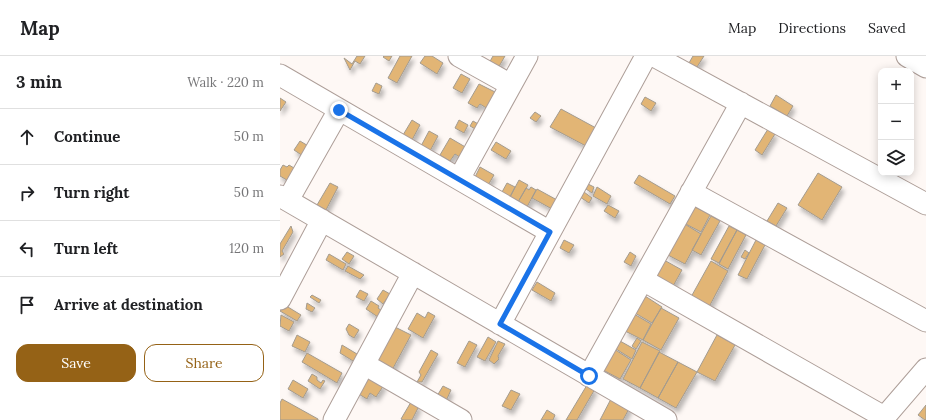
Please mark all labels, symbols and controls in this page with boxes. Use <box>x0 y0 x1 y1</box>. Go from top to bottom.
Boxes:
text: Map <box>20 16 60 40</box>
text: Map <box>728 19 756 37</box>
text: Directions <box>778 19 846 37</box>
text: Saved <box>868 19 906 37</box>
map controls <box>878 68 914 176</box>
button: + <box>878 68 914 104</box>
text: 3 min <box>16 71 62 93</box>
text: Walk · 220 m <box>187 74 264 91</box>
route end <box>330 101 348 119</box>
button: − <box>878 104 914 140</box>
icon: ahead <box>16 126 38 148</box>
text: Continue <box>54 127 120 146</box>
text: 50 m <box>234 128 264 145</box>
button: layers <box>878 140 914 176</box>
icon: right <box>16 182 38 204</box>
text: Turn right <box>54 183 130 202</box>
text: 50 m <box>234 184 264 201</box>
icon: left <box>16 238 38 260</box>
text: Turn left <box>54 239 118 258</box>
text: 120 m <box>229 240 264 257</box>
icon: arrive <box>16 294 38 316</box>
text: Arrive at destination <box>54 295 203 314</box>
button: Save <box>16 344 136 382</box>
button: Share <box>144 344 264 382</box>
route start <box>580 367 598 385</box>

